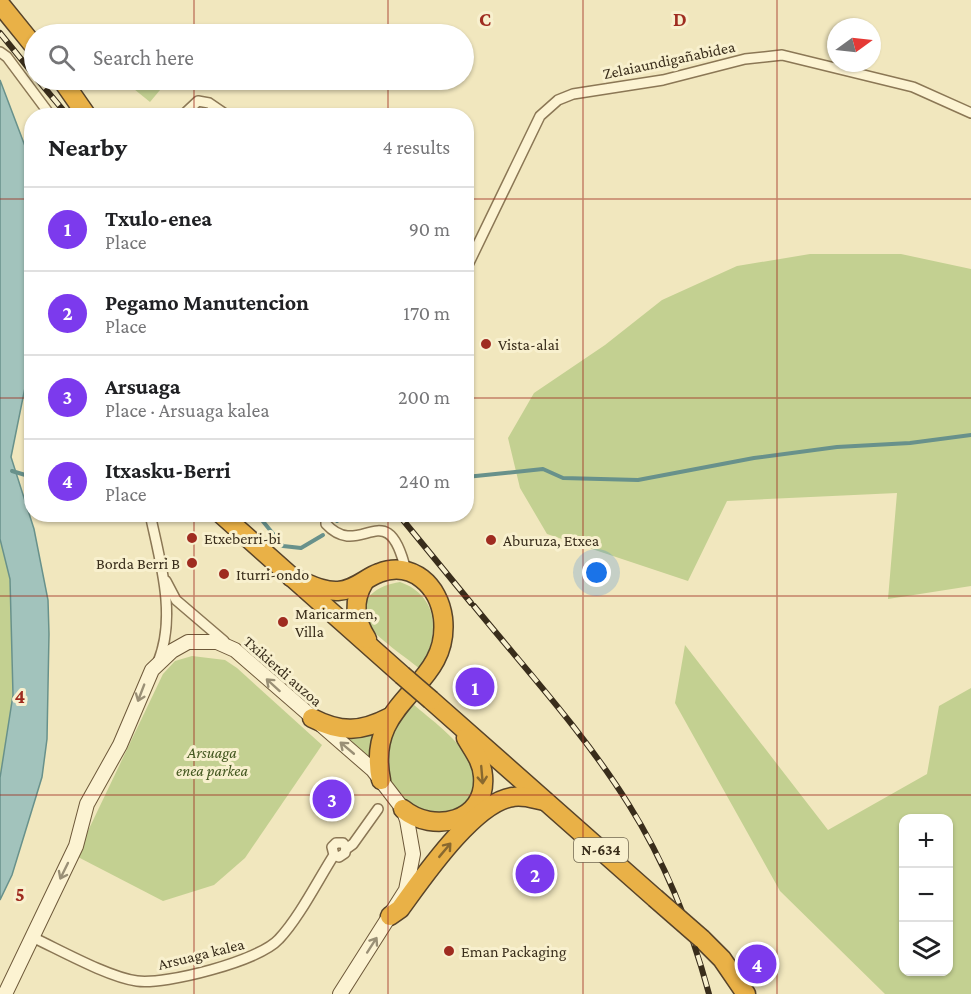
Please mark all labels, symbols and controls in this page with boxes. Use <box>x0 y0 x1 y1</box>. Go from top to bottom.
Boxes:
text: C <box>479 8 491 30</box>
text: D <box>673 8 687 30</box>
north arrow <box>827 18 881 72</box>
search box <box>24 24 474 90</box>
street label: Zelaiaundigañabidea <box>601 38 737 83</box>
icon: search <box>45 41 78 74</box>
text: Search here <box>93 45 194 70</box>
text: Nearby <box>48 133 127 162</box>
text: 4 results <box>383 136 450 158</box>
text: Txulo-enea <box>105 206 212 231</box>
text: 1 <box>64 218 71 240</box>
text: 90 m <box>409 218 450 240</box>
text: Place <box>105 231 147 253</box>
text: Pegamo Manutencion <box>105 290 309 315</box>
text: 2 <box>62 302 73 324</box>
text: 170 m <box>403 302 450 324</box>
text: Place <box>105 315 147 337</box>
place label: Vista-alai <box>498 336 559 353</box>
marker: Vista-alai <box>479 337 493 351</box>
text: Arsuaga <box>105 374 181 399</box>
text: 3 <box>63 386 72 408</box>
text: 200 m <box>398 386 450 408</box>
text: Place · Arsuaga kalea <box>105 399 270 421</box>
text: Itxasku-Berri <box>105 458 231 483</box>
text: 4 <box>62 470 73 492</box>
text: 240 m <box>399 470 450 492</box>
text: Place <box>105 483 147 505</box>
place label: Etxeberri-bi <box>204 530 281 547</box>
marker: Etxeberri-bi <box>185 531 199 545</box>
place label: Aburuza, Etxea <box>503 532 600 549</box>
marker: Aburuza, Etxea <box>484 533 498 547</box>
place label: Borda Berri B <box>96 555 180 572</box>
marker: Borda Berri B <box>185 556 199 570</box>
your location <box>582 558 611 587</box>
place label: Iturri-ondo <box>236 566 309 583</box>
marker: Iturri-ondo <box>217 567 231 581</box>
place label: Maricarmen, Villa <box>295 605 377 640</box>
marker: Maricarmen, Villa <box>276 615 290 629</box>
street label: Txikierdi auzoa <box>240 632 326 710</box>
pin: 1 <box>456 664 494 710</box>
one-way arrow <box>266 678 281 692</box>
one-way arrow <box>135 683 146 702</box>
text: 4 <box>15 685 26 707</box>
one-way arrow <box>340 741 355 755</box>
park label: Arsuaga enea parkea <box>176 744 248 780</box>
one-way arrow <box>477 765 488 784</box>
pin: 3 <box>312 776 352 822</box>
map controls <box>899 814 953 976</box>
button: + <box>899 814 953 868</box>
road number: N-634 <box>574 838 628 862</box>
one-way arrow <box>438 843 452 858</box>
pin: 2 <box>516 852 554 896</box>
one-way arrow <box>57 861 69 879</box>
button: − <box>899 868 953 922</box>
text: 5 <box>15 883 25 905</box>
button: layers <box>899 922 953 976</box>
street label: Arsuaga kalea <box>156 935 247 974</box>
one-way arrow <box>366 937 378 954</box>
pin: 4 <box>738 942 777 986</box>
place label: Eman Packaging <box>461 943 567 961</box>
marker: Eman Packaging <box>442 944 456 958</box>

